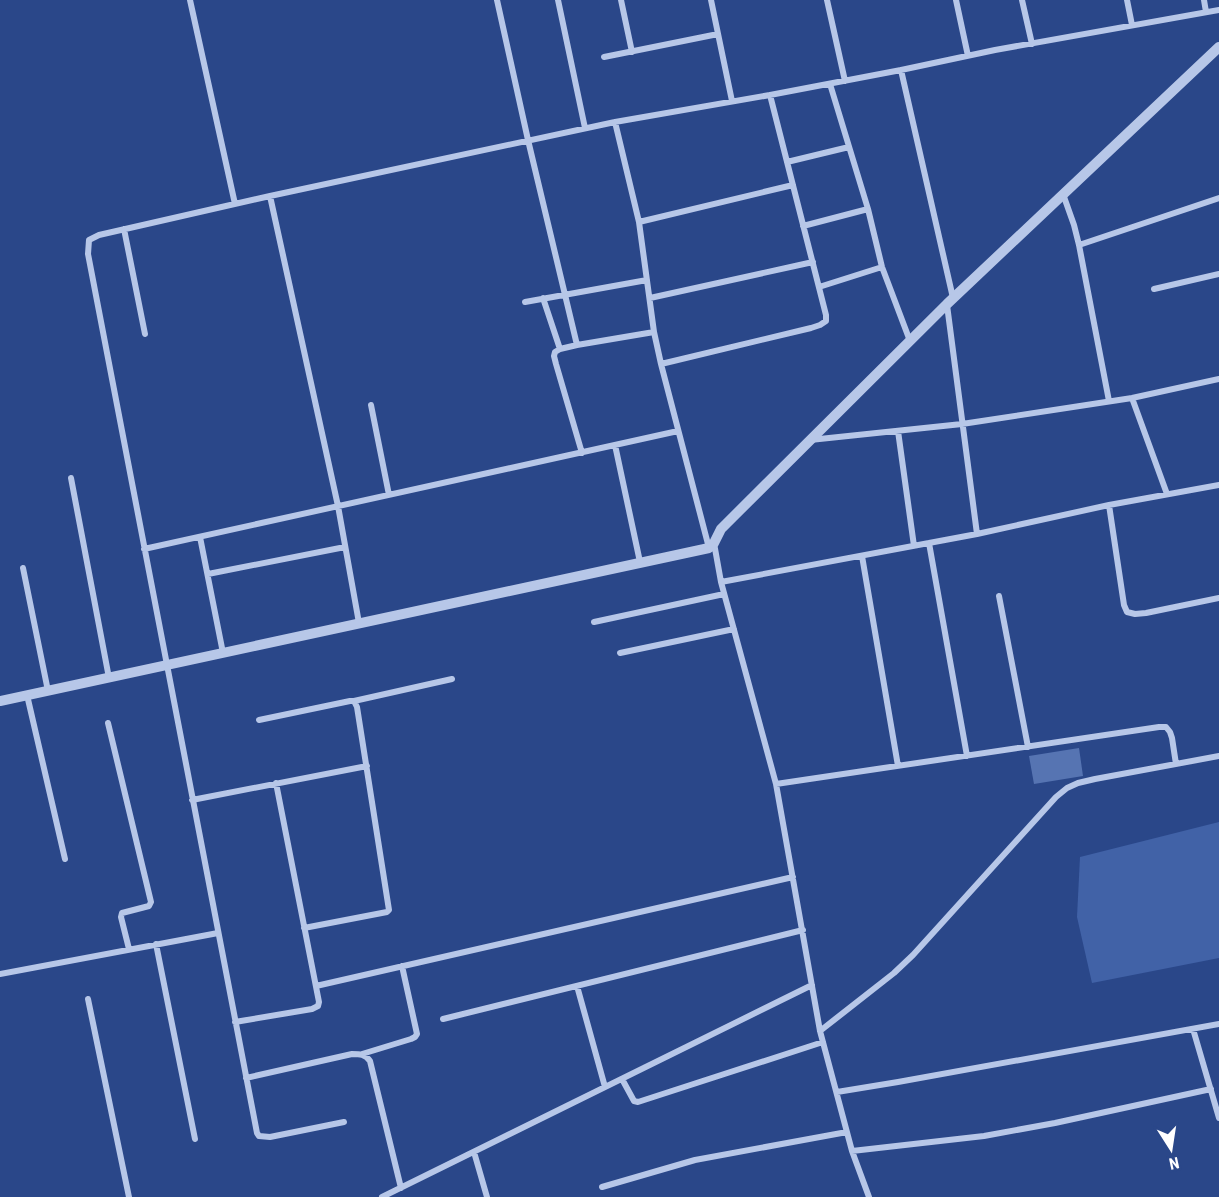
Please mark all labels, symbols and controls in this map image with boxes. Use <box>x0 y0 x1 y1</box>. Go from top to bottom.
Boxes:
north arrow <box>1141 1119 1201 1179</box>
text: N <box>1167 1153 1181 1173</box>

